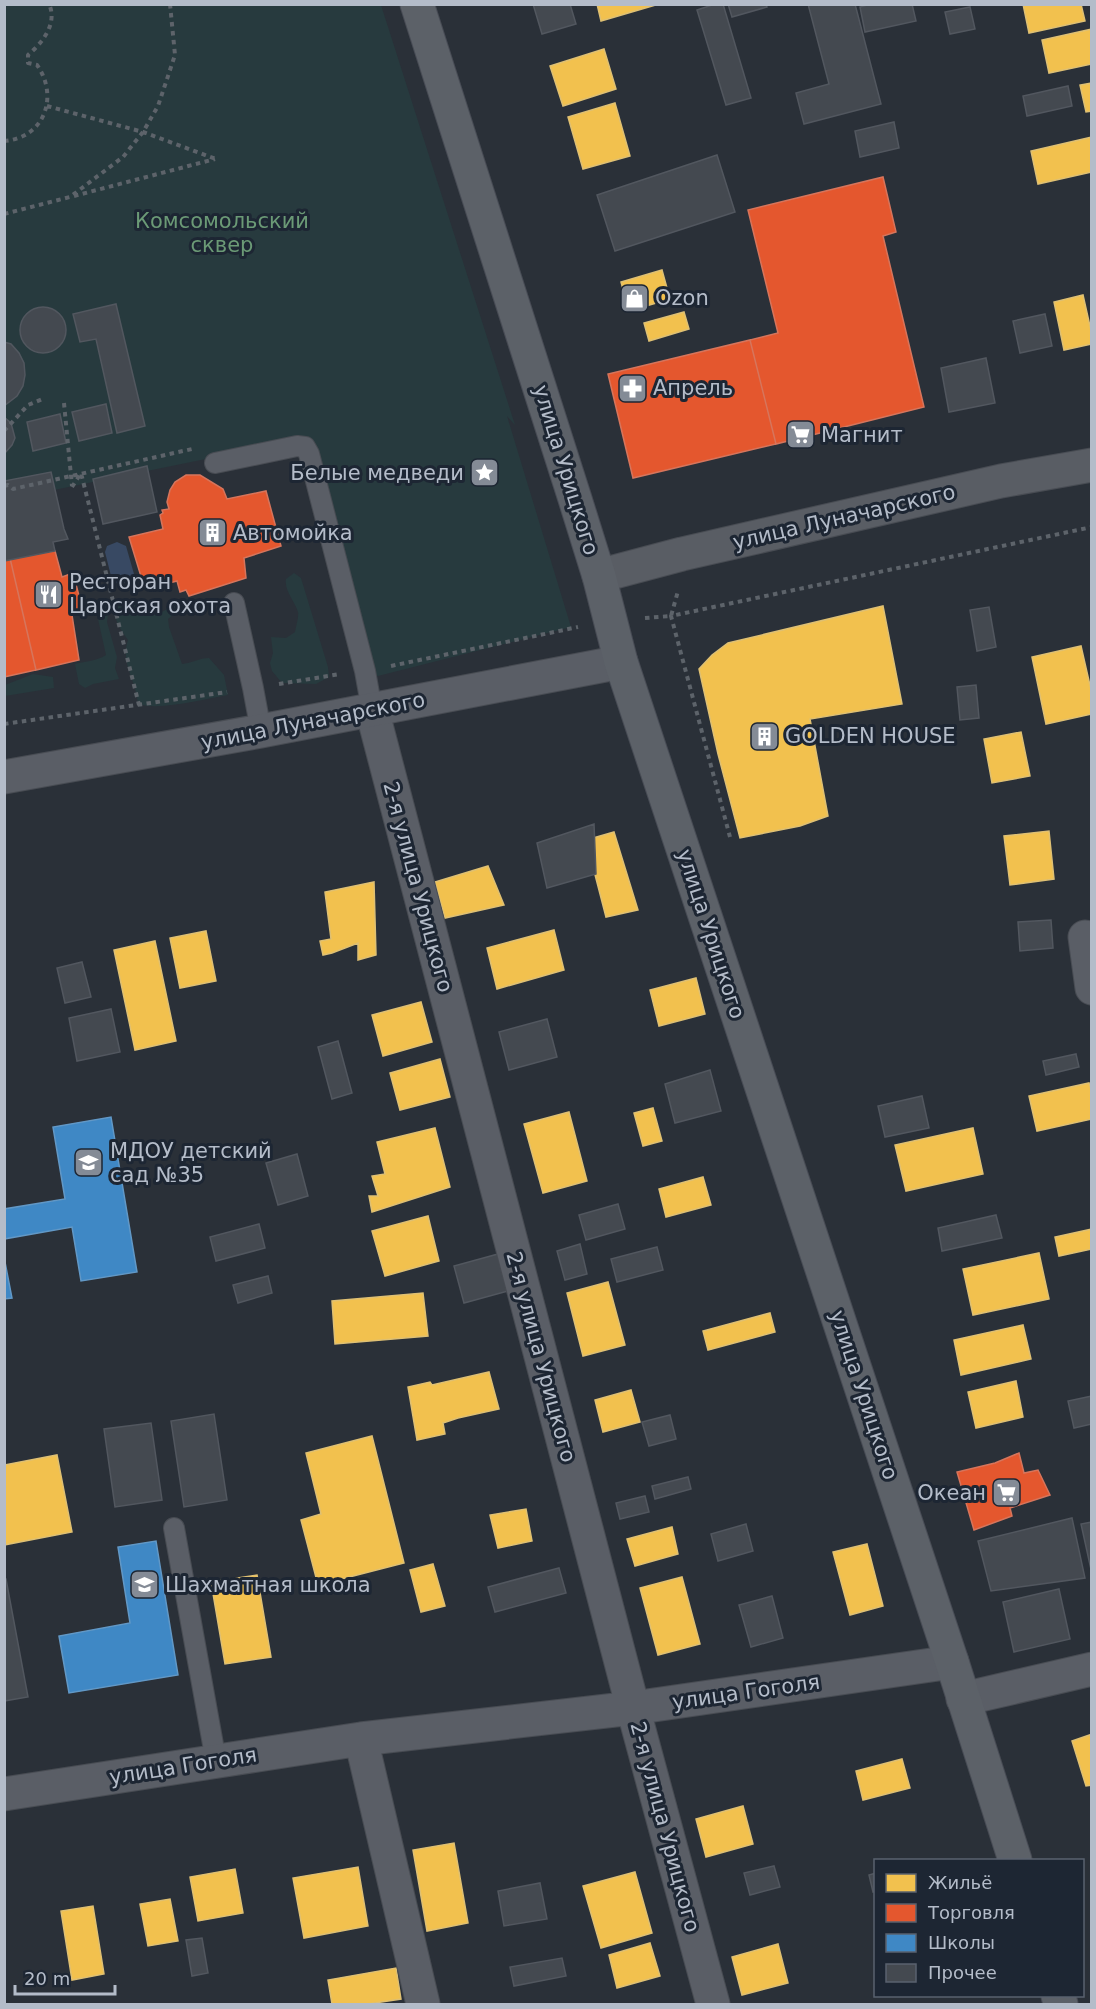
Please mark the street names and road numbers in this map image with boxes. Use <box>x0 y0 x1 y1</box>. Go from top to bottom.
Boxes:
street label: улица Урицкого <box>529 382 603 558</box>
street label: улица Луначарского <box>730 480 958 554</box>
street label: улица Луначарского <box>199 687 427 755</box>
street label: 2-я улица Урицкого <box>378 779 458 995</box>
street label: улица Урицкого <box>672 846 750 1022</box>
street label: 2-я улица Урицкого <box>501 1249 581 1465</box>
street label: улица Урицкого <box>825 1307 903 1483</box>
street label: улица Гоголя <box>671 1670 821 1714</box>
street label: 2-я улица Урицкого <box>625 1719 705 1935</box>
street label: улица Гоголя <box>108 1742 258 1790</box>

